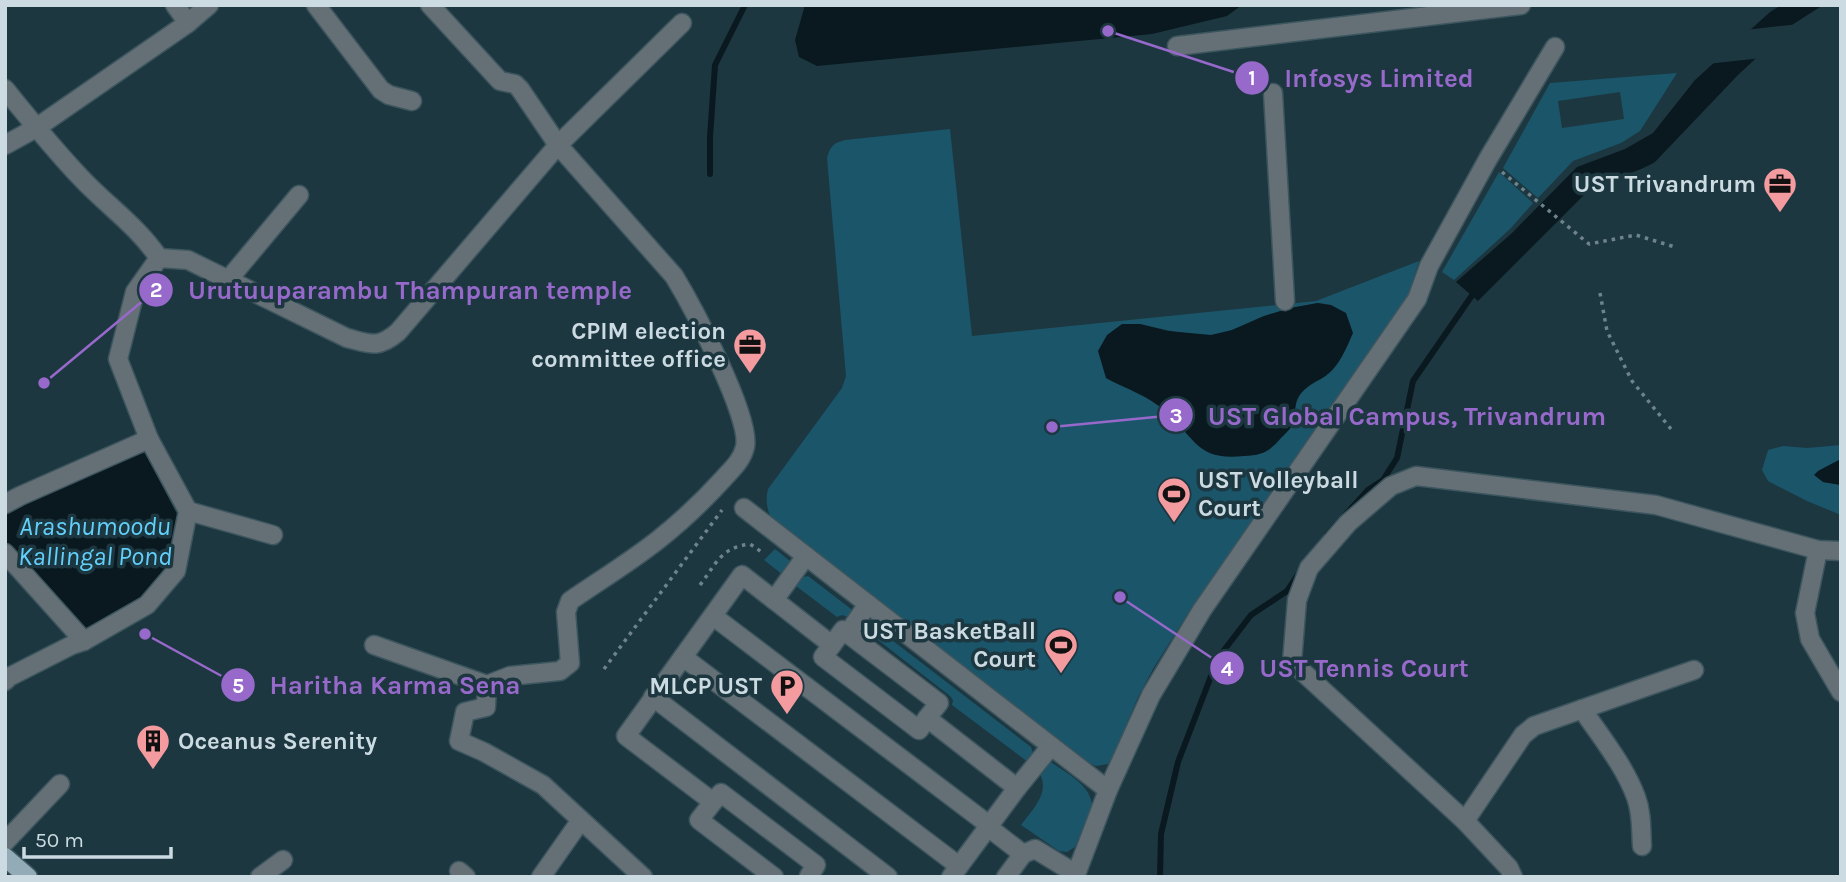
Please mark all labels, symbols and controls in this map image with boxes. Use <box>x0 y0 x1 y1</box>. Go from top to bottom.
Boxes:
callout: Infosys Limited <box>1235 54 1487 101</box>
text: Infosys Limited <box>1284 63 1474 94</box>
text: 1 <box>1248 66 1256 90</box>
office icon: UST Trivandrum <box>1761 165 1799 214</box>
place label: UST Trivandrum <box>1574 170 1756 198</box>
callout: Urutuuparambu Thampuran temple <box>139 267 646 314</box>
text: Urutuuparambu Thampuran temple <box>188 275 632 306</box>
text: 2 <box>150 278 162 302</box>
place label: CPIM election committee office <box>531 317 726 373</box>
office icon: CPIM election committee office <box>731 326 769 375</box>
callout: UST Global Campus, Trivandrum <box>1158 392 1620 439</box>
text: UST Global Campus, Trivandrum <box>1208 401 1606 432</box>
text: 3 <box>1169 404 1183 428</box>
place label: UST Volleyball Court <box>1198 466 1359 522</box>
sports icon: UST Volleyball Court <box>1155 475 1193 524</box>
water label: Arashumoodu Kallingal Pond <box>18 511 172 572</box>
place label: UST BasketBall Court <box>862 617 1036 673</box>
sports icon: UST BasketBall Court <box>1042 626 1080 675</box>
callout: UST Tennis Court <box>1210 645 1482 692</box>
text: UST Tennis Court <box>1259 653 1469 684</box>
text: 4 <box>1221 657 1234 681</box>
callout: Haritha Karma Sena <box>220 662 535 709</box>
parking icon: MLCP UST <box>768 667 806 716</box>
text: Haritha Karma Sena <box>269 670 521 701</box>
place label: MLCP UST <box>649 672 762 700</box>
text: 5 <box>232 674 244 698</box>
building icon: Oceanus Serenity <box>134 722 172 771</box>
place label: Oceanus Serenity <box>178 727 377 755</box>
scale bar <box>24 816 172 860</box>
text: 50 m <box>35 828 84 852</box>

